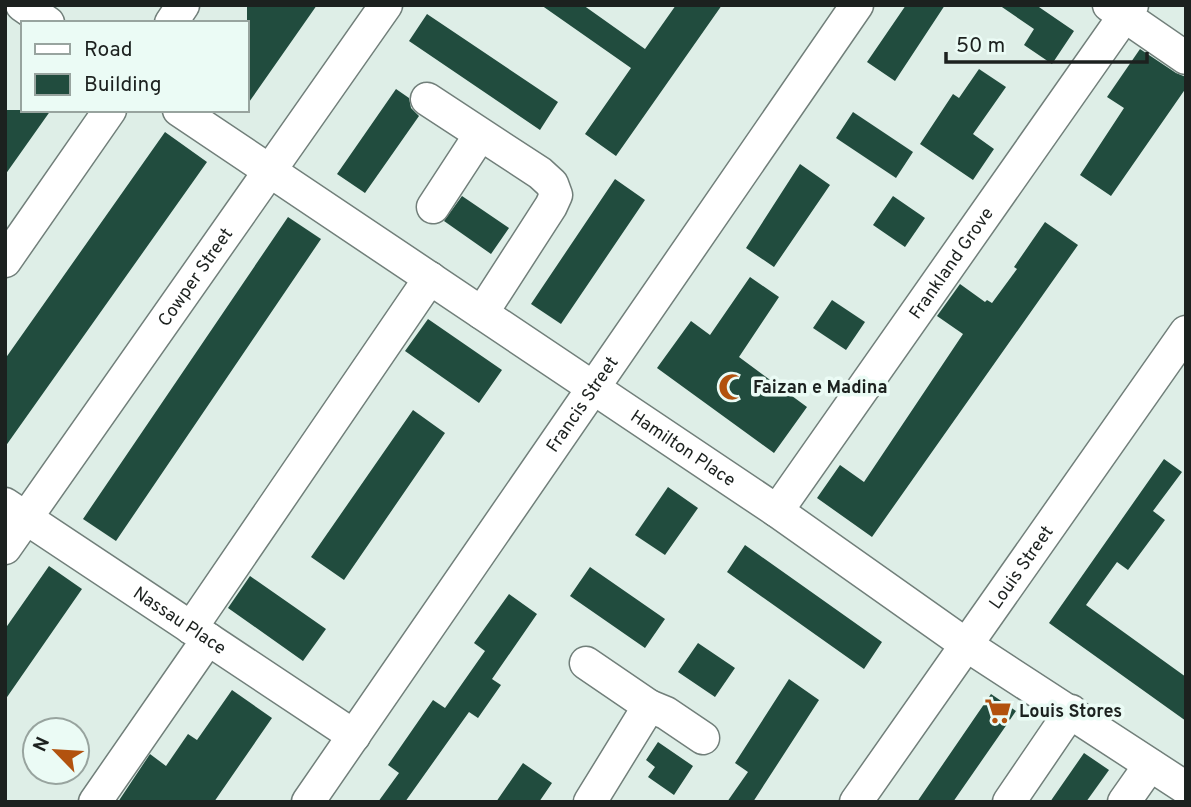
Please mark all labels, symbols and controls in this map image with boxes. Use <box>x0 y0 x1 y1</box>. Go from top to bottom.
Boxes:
legend <box>21 21 248 112</box>
scale bar <box>946 21 1147 65</box>
text: 50 m <box>956 33 1005 60</box>
text: Road <box>84 37 133 64</box>
text: Building <box>84 72 162 99</box>
street label: Frankland Grove <box>905 203 1000 324</box>
street label: Cowper Street <box>154 224 239 332</box>
street label: Francis Street <box>542 353 624 457</box>
mosque icon: Faizan e Madina <box>717 372 747 402</box>
place label: Faizan e Madina <box>753 377 887 400</box>
street label: Hamilton Place <box>625 406 739 493</box>
street label: Louis Street <box>985 522 1059 614</box>
street label: Nassau Place <box>128 582 230 661</box>
supermarket icon: Louis Stores <box>983 696 1013 726</box>
place label: Louis Stores <box>1019 701 1122 724</box>
north arrow <box>21 716 91 786</box>
text: N <box>29 733 56 756</box>

